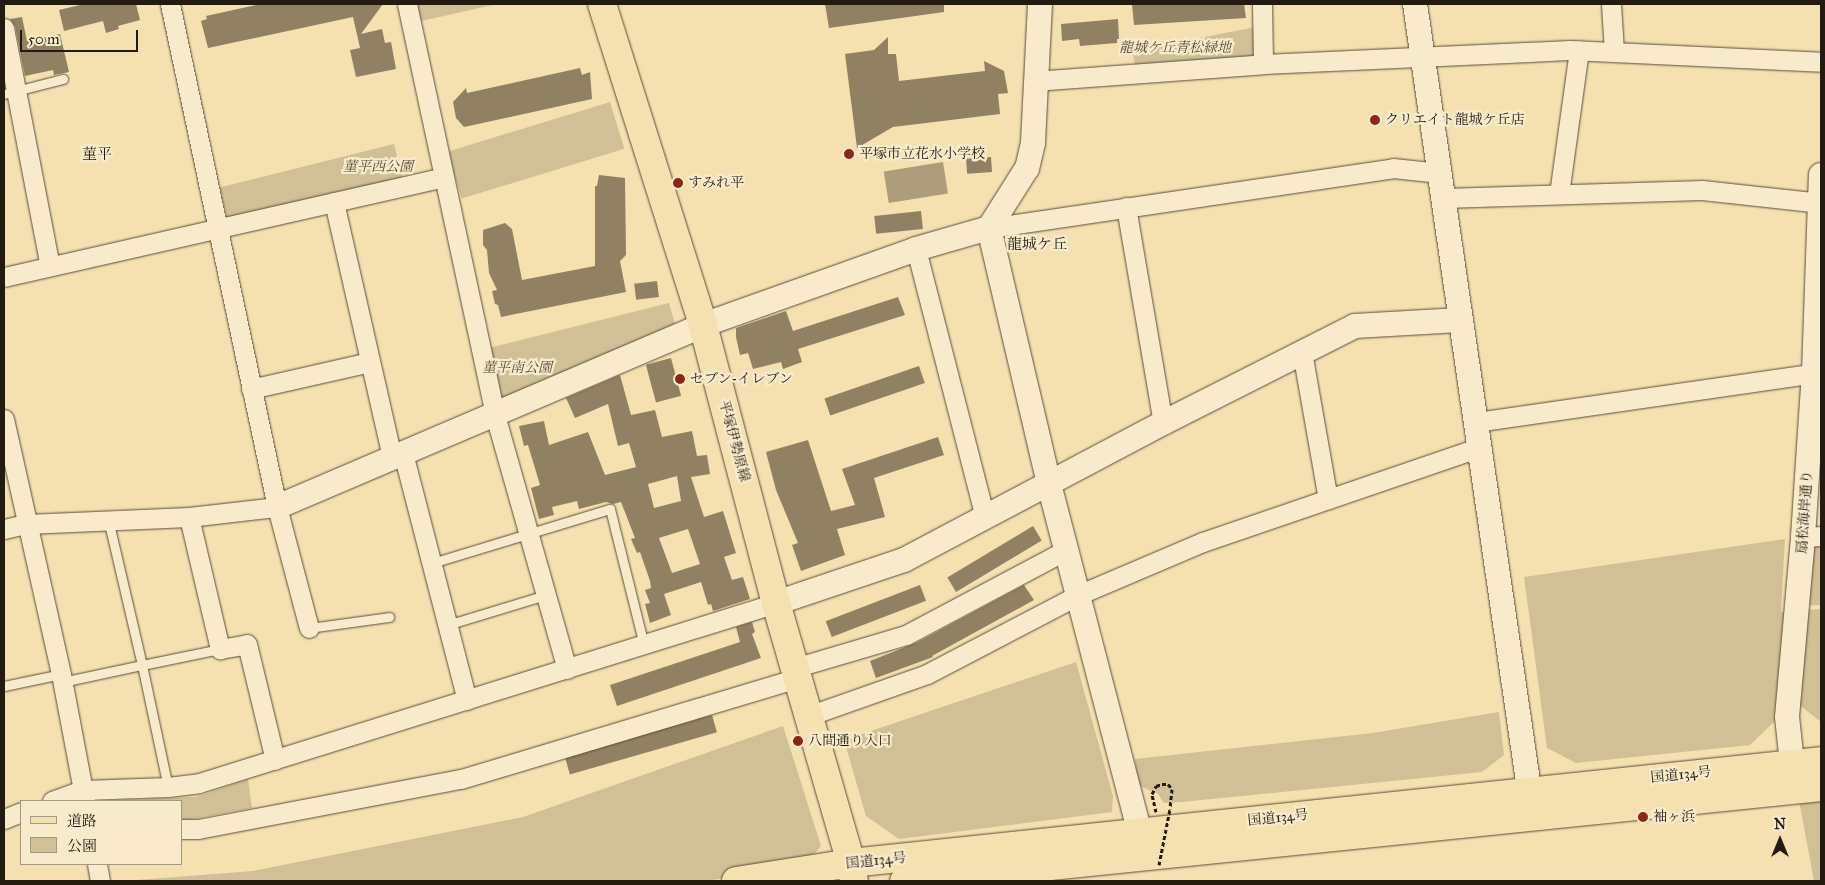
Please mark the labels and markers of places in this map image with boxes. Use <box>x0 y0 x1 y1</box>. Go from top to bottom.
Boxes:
place label: クリエイト龍城ケ丘店 <box>1385 112 1525 128</box>
marker: クリエイト龍城ケ丘店 <box>1369 114 1381 126</box>
place label: 平塚市立花水小学校 <box>859 146 985 162</box>
marker: 平塚市立花水小学校 <box>843 148 855 160</box>
place label: すみれ平 <box>688 175 744 191</box>
marker: すみれ平 <box>672 177 684 189</box>
place label: セブン-イレブン <box>690 371 794 387</box>
marker: セブン-イレブン <box>674 373 686 385</box>
place label: 八間通り入口 <box>808 733 892 749</box>
marker: 八間通り入口 <box>792 735 804 747</box>
place label: 袖ヶ浜 <box>1653 809 1695 825</box>
marker: 袖ヶ浜 <box>1637 811 1649 823</box>

